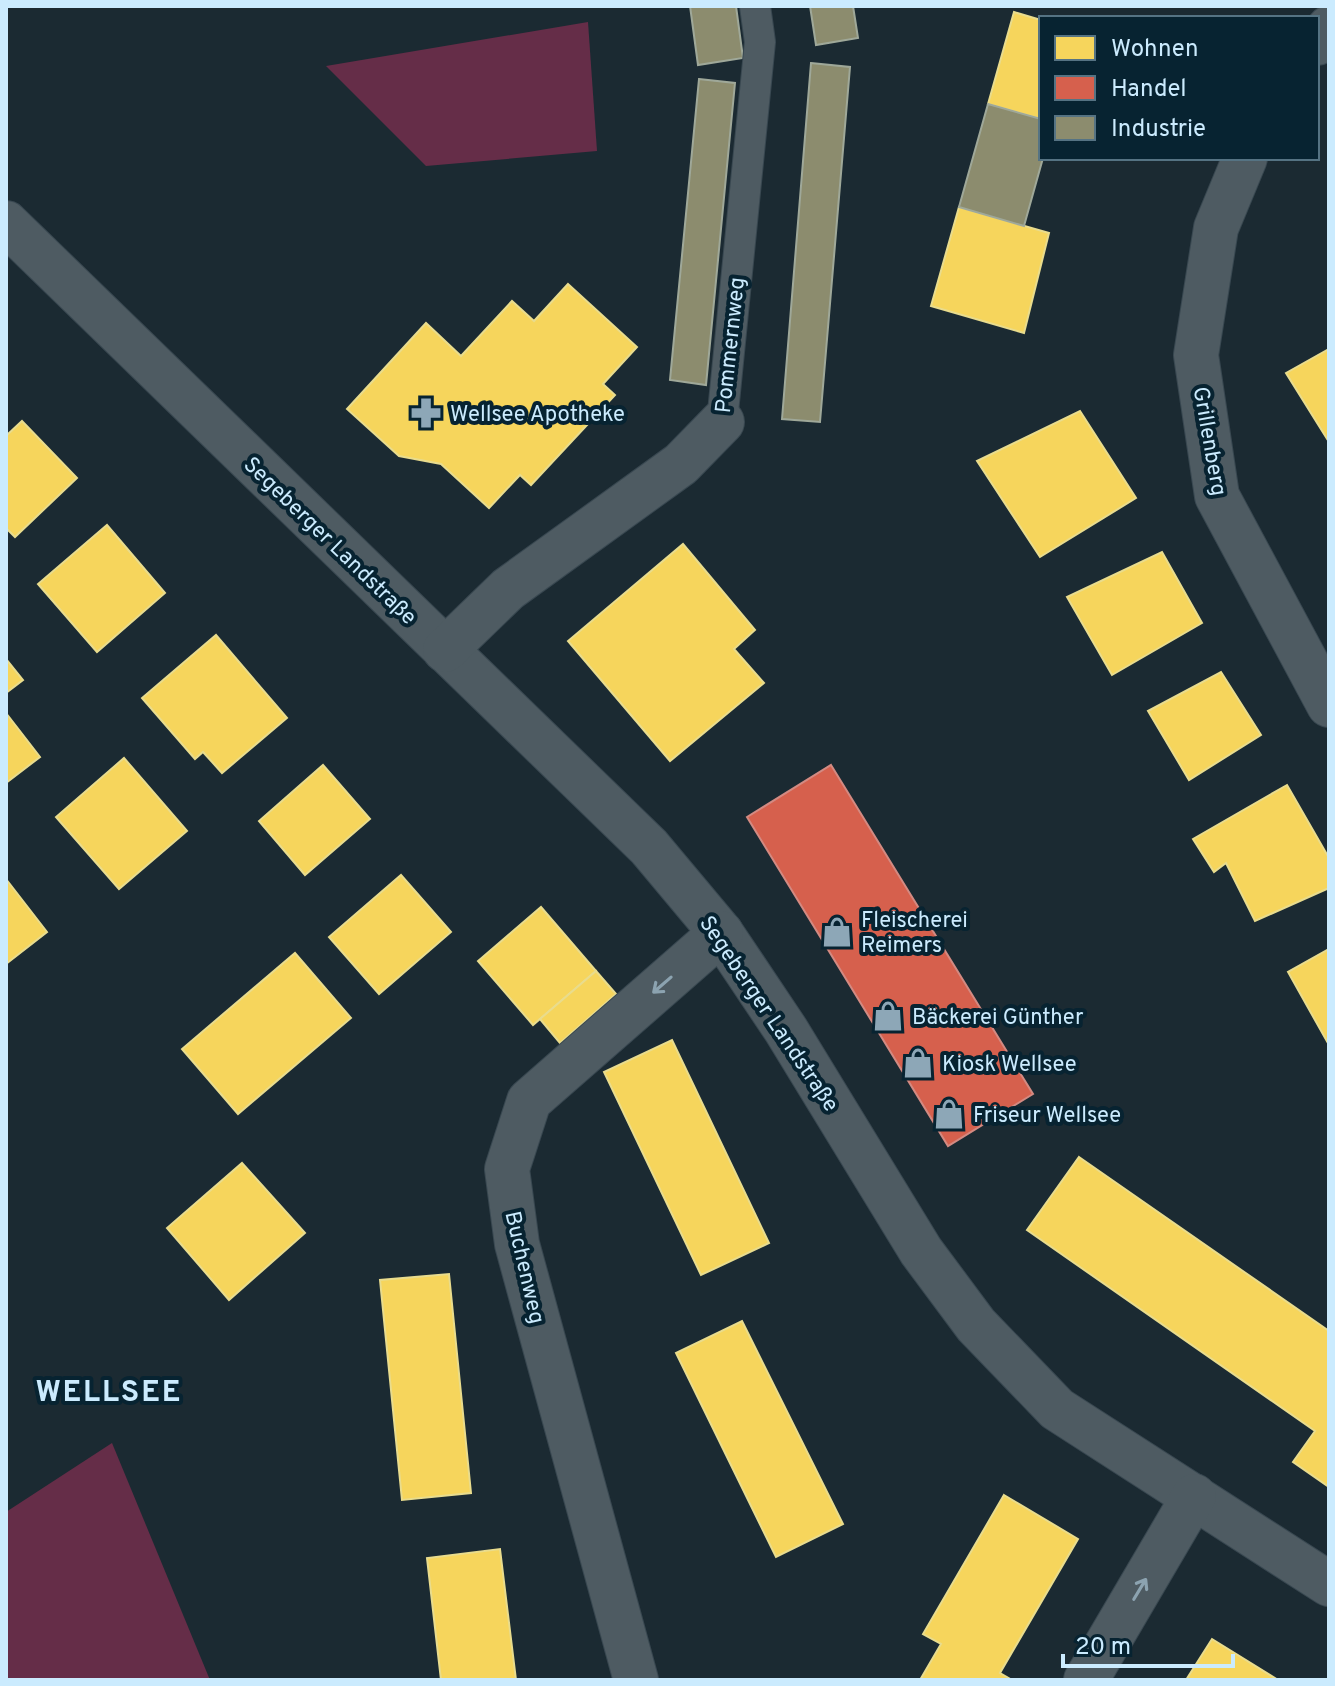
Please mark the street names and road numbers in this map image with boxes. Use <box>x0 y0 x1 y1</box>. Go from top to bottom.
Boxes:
street label: Pommernweg <box>711 276 752 415</box>
street label: Grillenberg <box>1186 385 1231 498</box>
street label: Segeberger Landstraße <box>237 452 422 632</box>
street label: Segeberger Landstraße <box>692 911 844 1117</box>
street label: Buchenweg <box>497 1209 550 1327</box>

